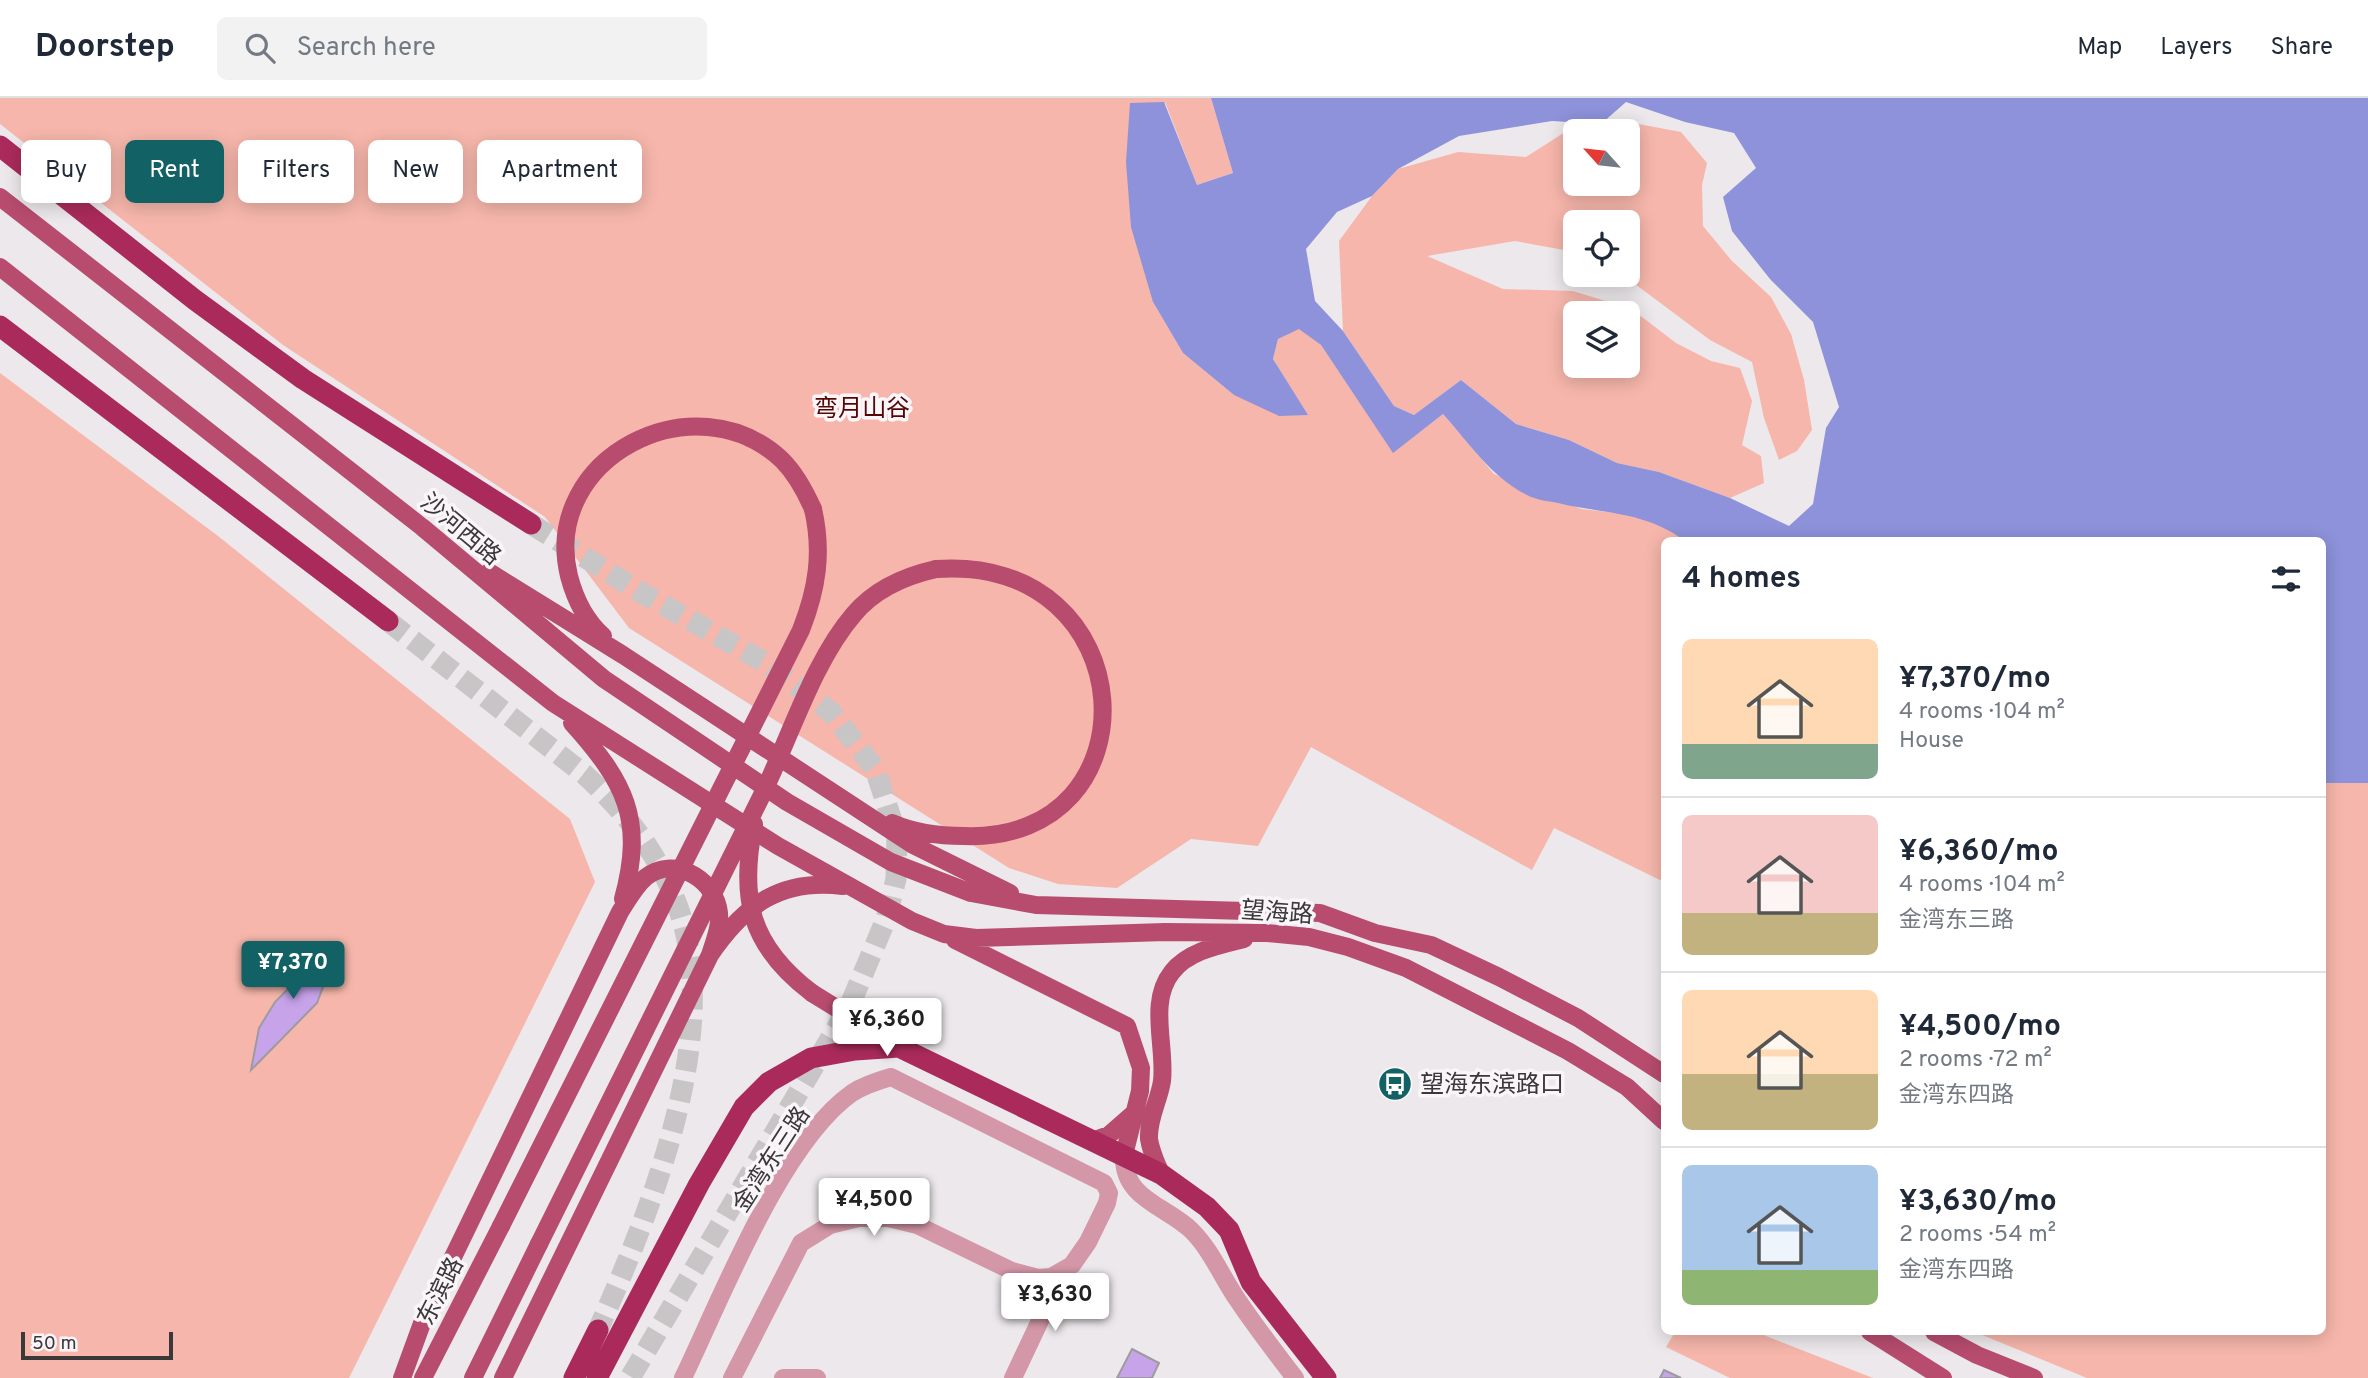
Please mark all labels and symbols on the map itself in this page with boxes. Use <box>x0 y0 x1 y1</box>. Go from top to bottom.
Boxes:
north arrow <box>1563 119 1640 196</box>
park label: 弯月山谷 <box>814 395 910 425</box>
street label: 沙河西路 <box>413 488 506 573</box>
street label: 望海路 <box>1240 897 1314 931</box>
pin: ¥7,370 <box>236 942 350 1001</box>
pin: ¥6,360 <box>830 998 944 1058</box>
bus stop icon: 望海东滨路口 <box>1376 1065 1414 1103</box>
place label: 望海东滨路口 <box>1420 1071 1564 1101</box>
street label: 金湾东三路 <box>727 1102 818 1219</box>
pin: ¥4,500 <box>817 1178 931 1238</box>
street label: 东滨路 <box>412 1253 471 1331</box>
pin: ¥3,630 <box>998 1274 1112 1333</box>
scale bar <box>21 1329 173 1361</box>

